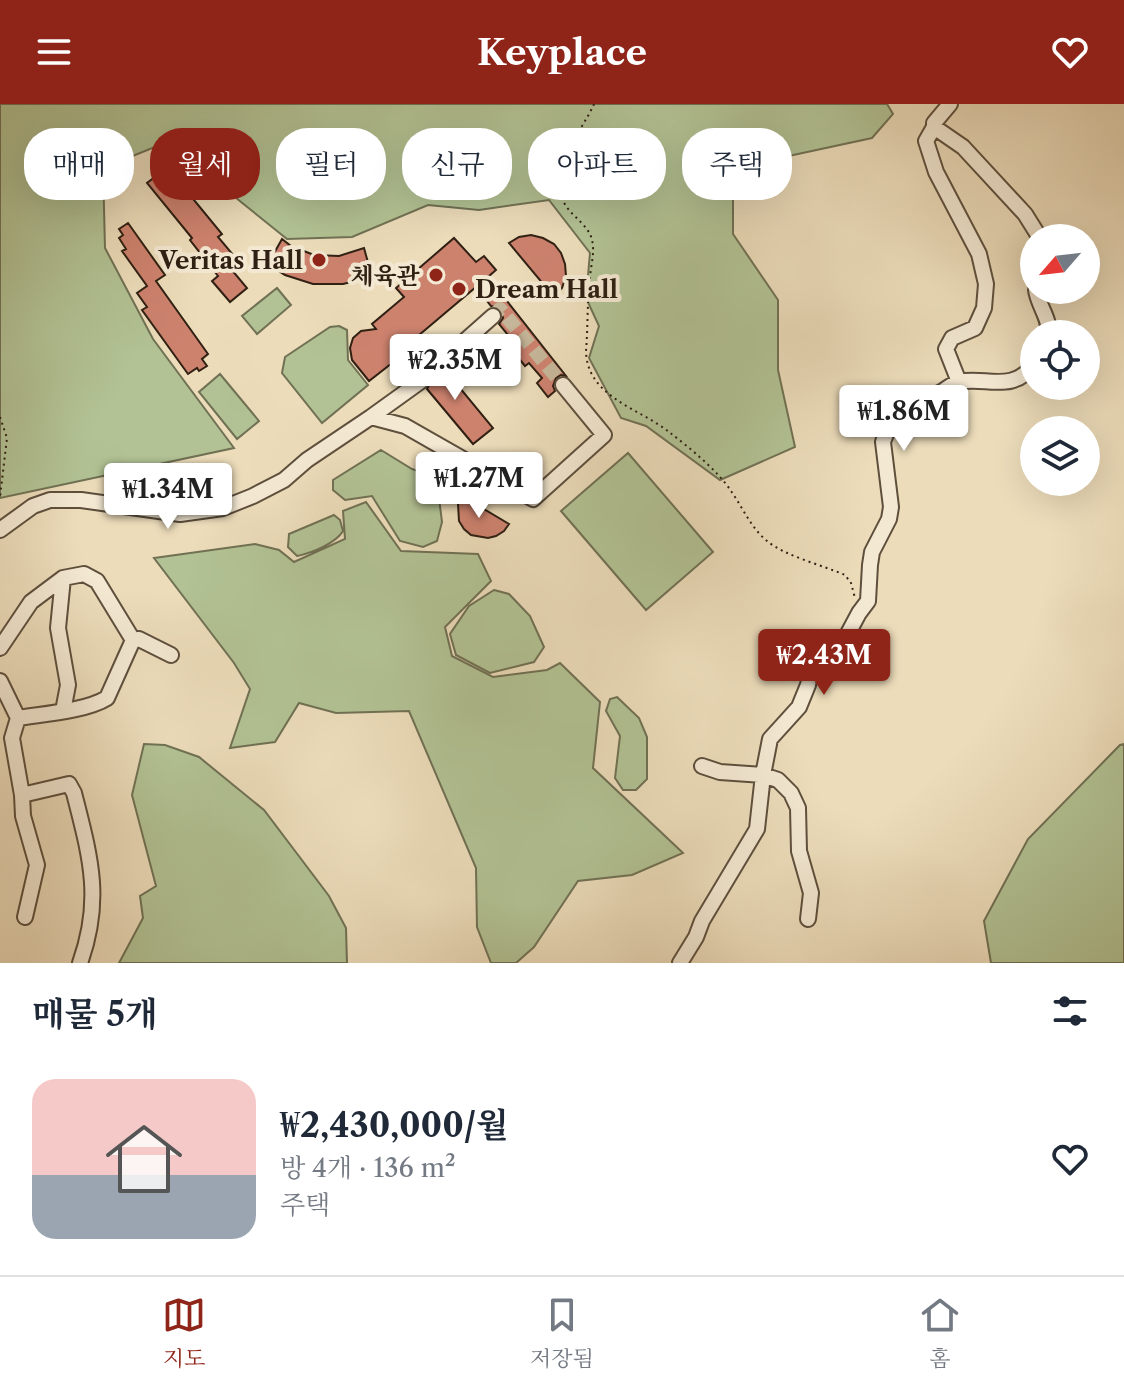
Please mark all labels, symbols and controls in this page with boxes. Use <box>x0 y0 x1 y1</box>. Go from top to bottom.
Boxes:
icon: menu <box>32 30 76 74</box>
text: Keyplace <box>477 30 647 74</box>
icon: heart <box>1048 30 1092 74</box>
chip: 매매 <box>24 128 134 200</box>
chip: 월세 <box>150 128 260 200</box>
chip: 필터 <box>276 128 386 200</box>
chip: 신규 <box>402 128 512 200</box>
chip: 아파트 <box>528 128 666 200</box>
chip: 주택 <box>682 128 792 200</box>
north arrow <box>1020 224 1100 304</box>
map controls <box>1020 224 1100 496</box>
place label: Veritas Hall <box>158 246 303 275</box>
marker: Veritas Hall <box>310 251 328 269</box>
place label: 체육관 <box>350 261 420 290</box>
marker: 체육관 <box>427 266 445 284</box>
place label: Dream Hall <box>475 275 618 304</box>
marker: Dream Hall <box>450 280 468 298</box>
button: locate <box>1020 320 1100 400</box>
pin: ₩2.35M <box>390 334 520 402</box>
text: ₩2.35M <box>408 344 502 376</box>
pin: ₩1.86M <box>839 385 969 453</box>
text: ₩1.86M <box>857 395 951 427</box>
button: layers <box>1020 416 1100 496</box>
pin: ₩1.27M <box>414 452 544 520</box>
text: ₩1.27M <box>434 462 524 494</box>
pin: ₩1.34M <box>103 463 233 531</box>
text: ₩1.34M <box>122 473 214 505</box>
pin: ₩2.43M <box>759 629 889 697</box>
text: ₩2.43M <box>776 639 872 671</box>
icon: filters <box>1048 989 1092 1033</box>
text: 매물 5개 <box>32 993 158 1035</box>
text: ₩2,430,000/월 <box>280 1104 509 1146</box>
icon: home <box>96 1111 192 1207</box>
icon: heart <box>1048 1137 1092 1181</box>
text: 방 4개 · 136 m² <box>280 1152 456 1184</box>
text: 주택 <box>280 1189 330 1221</box>
tab: 지도 <box>162 1293 206 1372</box>
tab: 저장됨 <box>530 1293 594 1372</box>
tab: 홈 <box>918 1293 962 1372</box>

